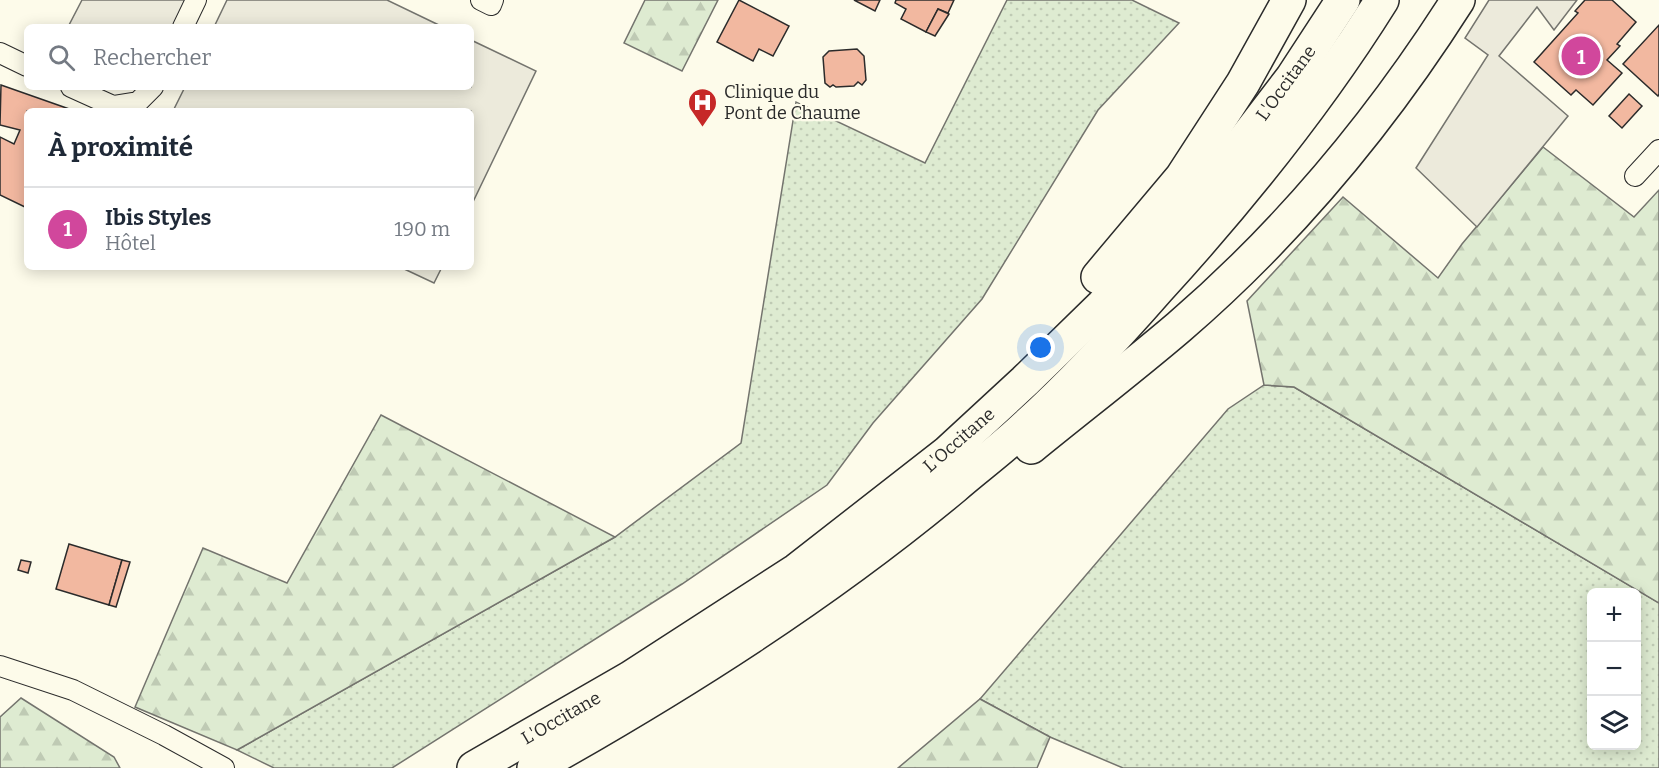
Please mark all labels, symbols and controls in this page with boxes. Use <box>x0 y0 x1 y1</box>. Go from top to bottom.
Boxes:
search box <box>24 24 474 90</box>
pin: 1 <box>1562 34 1600 78</box>
icon: search <box>45 41 78 74</box>
street label: L'Occitane <box>1251 41 1321 125</box>
text: Rechercher <box>93 44 211 71</box>
place label: Clinique du Pont de Chaume <box>724 81 861 124</box>
hospital icon: Clinique du Pont de Chaume <box>687 86 719 128</box>
text: À proximité <box>48 132 193 163</box>
text: Ibis Styles <box>105 204 211 231</box>
text: 1 <box>63 217 72 241</box>
text: 190 m <box>394 217 450 241</box>
text: Hôtel <box>105 231 156 255</box>
your location <box>1026 333 1055 362</box>
street label: L'Occitane <box>919 403 999 477</box>
map controls <box>1587 588 1641 750</box>
button: + <box>1587 588 1641 642</box>
button: − <box>1587 642 1641 696</box>
street label: L'Occitane <box>518 687 604 749</box>
button: layers <box>1587 696 1641 750</box>

